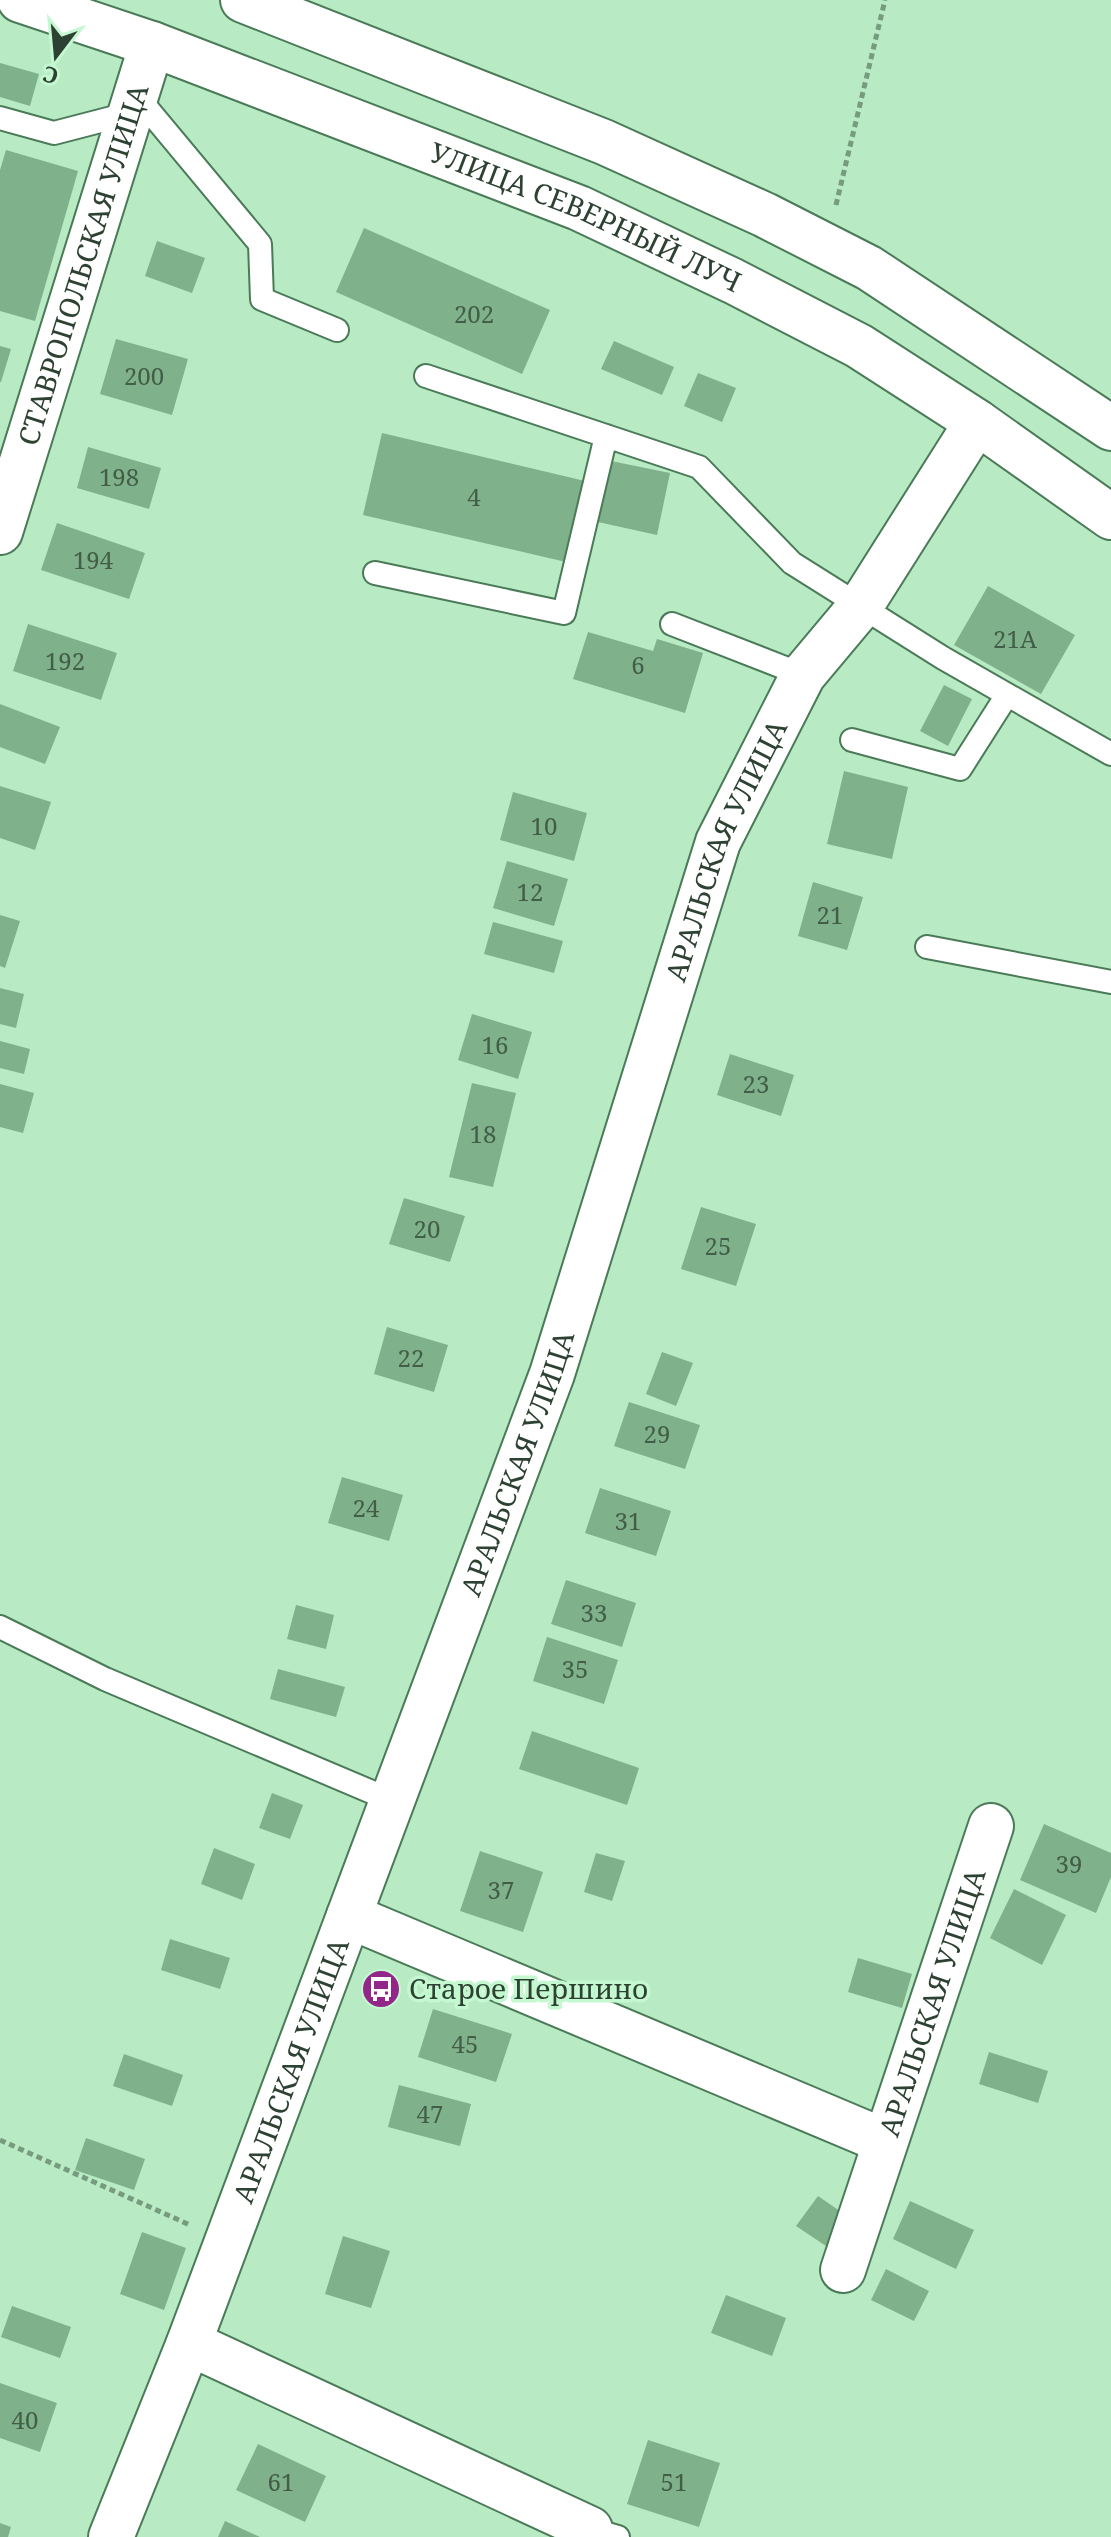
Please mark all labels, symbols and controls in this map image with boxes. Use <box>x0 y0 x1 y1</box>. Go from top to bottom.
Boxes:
north arrow <box>16 16 96 96</box>
text: С <box>39 60 61 93</box>
street label: СТАВРОПОЛЬСКАЯ УЛИЦА <box>8 79 157 450</box>
street label: УЛИЦА СЕВЕРНЫЙ ЛУЧ <box>425 132 748 300</box>
house number: 202 <box>454 297 494 330</box>
house number: 200 <box>124 359 164 392</box>
house number: 198 <box>99 460 139 493</box>
house number: 4 <box>467 480 481 513</box>
house number: 194 <box>73 543 114 576</box>
house number: 21А <box>993 622 1037 655</box>
house number: 192 <box>45 644 85 677</box>
house number: 6 <box>631 648 645 681</box>
street label: АРАЛЬСКАЯ УЛИЦА <box>656 713 795 986</box>
house number: 10 <box>531 809 557 842</box>
house number: 12 <box>517 875 543 908</box>
house number: 21 <box>817 898 843 931</box>
house number: 16 <box>482 1028 508 1061</box>
house number: 23 <box>743 1067 769 1100</box>
house number: 18 <box>470 1117 496 1150</box>
house number: 20 <box>414 1212 440 1245</box>
house number: 25 <box>705 1229 731 1262</box>
street label: АРАЛЬСКАЯ УЛИЦА <box>451 1326 582 1601</box>
house number: 22 <box>398 1341 424 1374</box>
house number: 29 <box>644 1417 670 1450</box>
house number: 24 <box>353 1491 380 1524</box>
house number: 31 <box>615 1504 641 1537</box>
house number: 33 <box>581 1596 607 1629</box>
house number: 35 <box>562 1652 588 1685</box>
house number: 39 <box>1056 1847 1082 1880</box>
street label: АРАЛЬСКАЯ УЛИЦА <box>869 1863 994 2141</box>
house number: 37 <box>488 1873 514 1906</box>
street label: АРАЛЬСКАЯ УЛИЦА <box>223 1932 357 2208</box>
bus stop icon: Старое Першино <box>360 1968 402 2010</box>
place label: Старое Першино <box>409 1969 648 2007</box>
house number: 45 <box>452 2027 478 2060</box>
house number: 47 <box>417 2097 443 2130</box>
house number: 40 <box>12 2403 38 2436</box>
house number: 61 <box>268 2465 294 2498</box>
house number: 51 <box>661 2465 687 2498</box>

